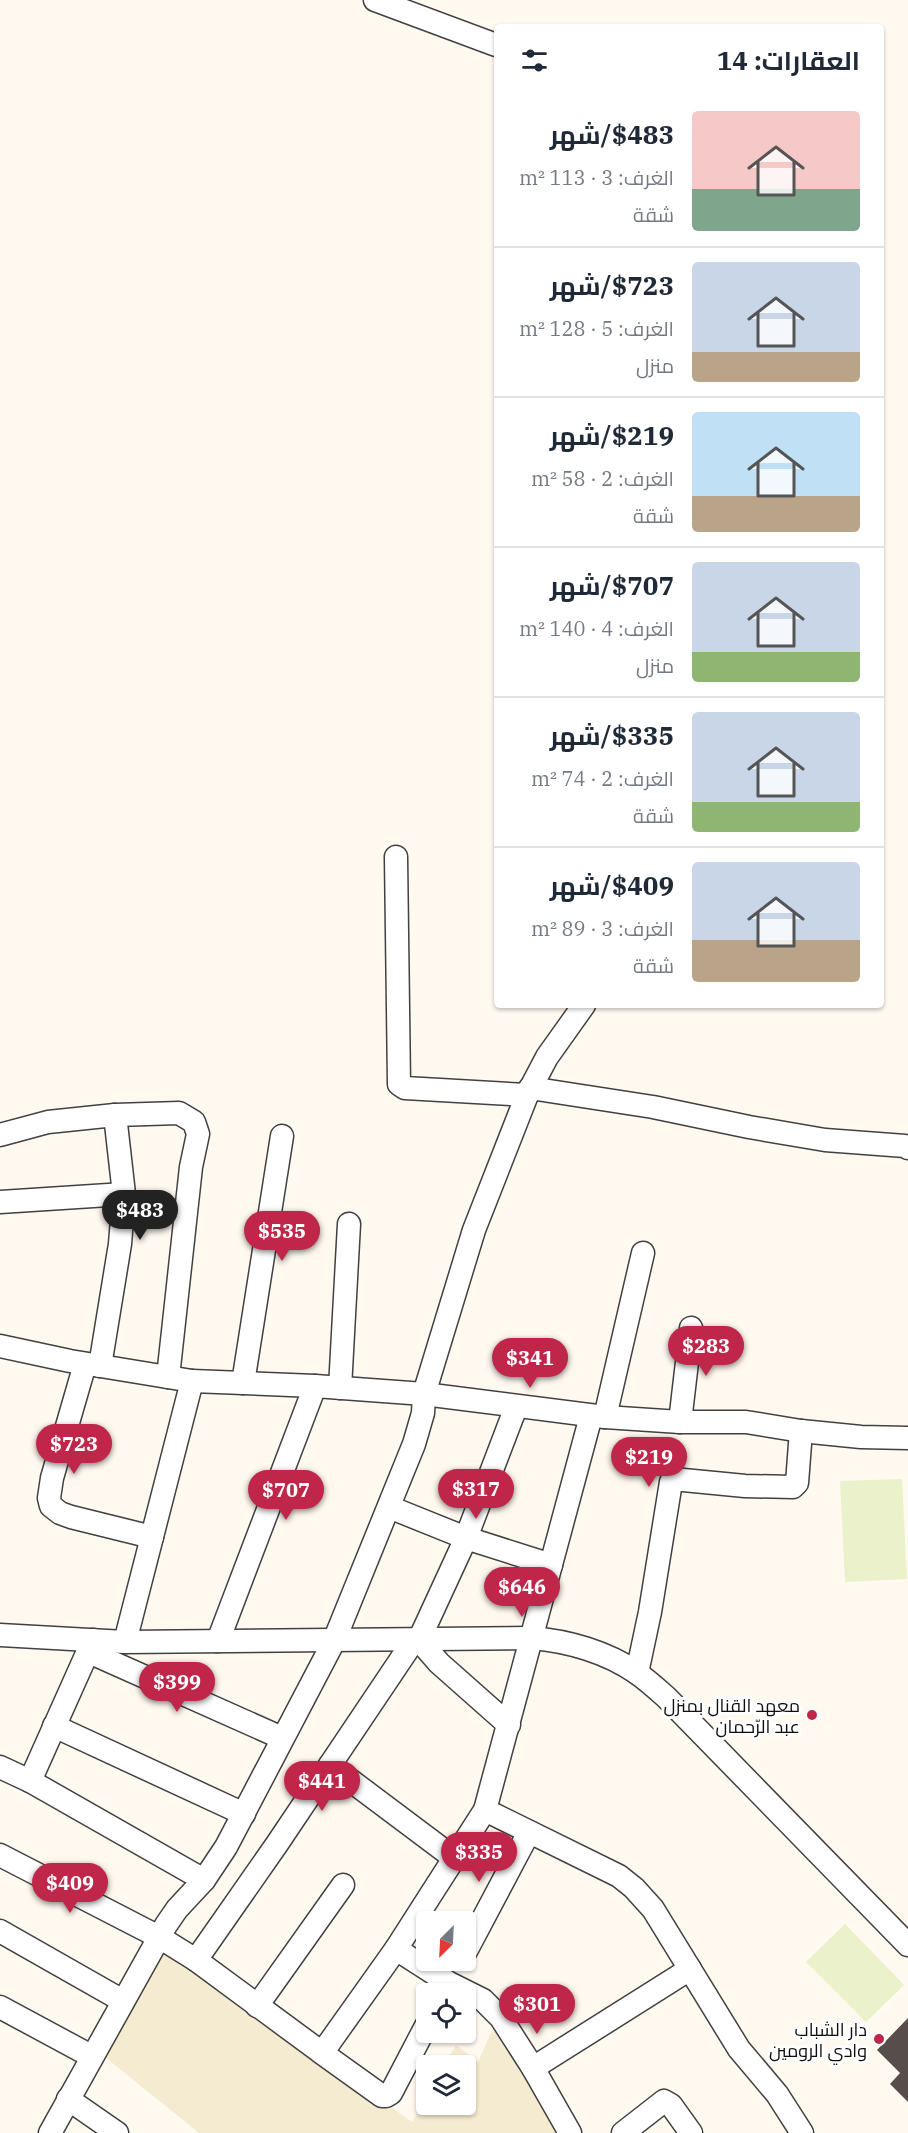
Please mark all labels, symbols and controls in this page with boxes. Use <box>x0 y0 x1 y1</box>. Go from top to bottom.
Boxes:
text: العقارات: 14 <box>717 43 860 77</box>
icon: filters <box>518 44 551 77</box>
text: $483/شهر <box>550 117 674 151</box>
icon: home <box>740 135 812 207</box>
text: الغرف: 3 · 113 m² <box>519 164 674 191</box>
text: شقة <box>633 201 674 228</box>
text: $723/شهر <box>550 268 674 302</box>
icon: home <box>740 286 812 358</box>
text: الغرف: 5 · 128 m² <box>519 315 674 342</box>
text: منزل <box>636 352 674 379</box>
text: $219/شهر <box>550 418 674 452</box>
icon: home <box>740 436 812 508</box>
text: الغرف: 2 · 58 m² <box>531 465 674 492</box>
text: شقة <box>633 502 674 529</box>
text: $707/شهر <box>550 568 674 602</box>
icon: home <box>740 586 812 658</box>
text: الغرف: 4 · 140 m² <box>519 615 674 642</box>
text: منزل <box>636 652 674 679</box>
text: $335/شهر <box>550 718 674 752</box>
icon: home <box>740 736 812 808</box>
text: الغرف: 2 · 74 m² <box>531 765 674 792</box>
text: شقة <box>633 802 674 829</box>
text: $409/شهر <box>550 868 674 902</box>
icon: home <box>740 886 812 958</box>
text: الغرف: 3 · 89 m² <box>531 915 674 942</box>
text: شقة <box>633 952 674 979</box>
pin: $483 <box>104 1190 176 1241</box>
text: $483 <box>116 1196 164 1223</box>
pin: $535 <box>246 1211 318 1262</box>
text: $535 <box>258 1217 306 1244</box>
pin: $283 <box>670 1326 742 1377</box>
text: $283 <box>682 1332 730 1359</box>
pin: $341 <box>494 1338 566 1389</box>
text: $341 <box>506 1344 554 1371</box>
pin: $723 <box>38 1424 110 1475</box>
text: $723 <box>50 1430 98 1457</box>
pin: $219 <box>613 1437 685 1488</box>
text: $219 <box>625 1443 673 1470</box>
pin: $317 <box>440 1469 512 1520</box>
pin: $707 <box>250 1470 322 1521</box>
text: $317 <box>452 1475 500 1502</box>
text: $707 <box>262 1476 310 1503</box>
pin: $646 <box>486 1567 558 1618</box>
text: $646 <box>498 1573 546 1600</box>
pin: $399 <box>141 1662 213 1713</box>
text: $399 <box>153 1668 201 1695</box>
place label: معهد القنال بمنزل عبد الرّحمان <box>664 1694 800 1738</box>
marker: معهد القنال بمنزل عبد الرّحمان <box>805 1708 819 1722</box>
pin: $441 <box>286 1761 358 1812</box>
text: $441 <box>298 1767 346 1794</box>
pin: $335 <box>443 1832 515 1883</box>
text: $335 <box>455 1838 503 1865</box>
pin: $409 <box>34 1863 106 1914</box>
text: $409 <box>46 1869 94 1896</box>
north arrow <box>416 1911 476 1971</box>
map controls <box>416 1911 476 2115</box>
button: locate <box>416 1983 476 2043</box>
pin: $301 <box>501 1984 573 2035</box>
text: $301 <box>513 1990 561 2017</box>
place label: دار الشباب وادي الرومين <box>769 2018 867 2065</box>
marker: دار الشباب وادي الرومين <box>872 2032 886 2046</box>
button: layers <box>416 2055 476 2115</box>

